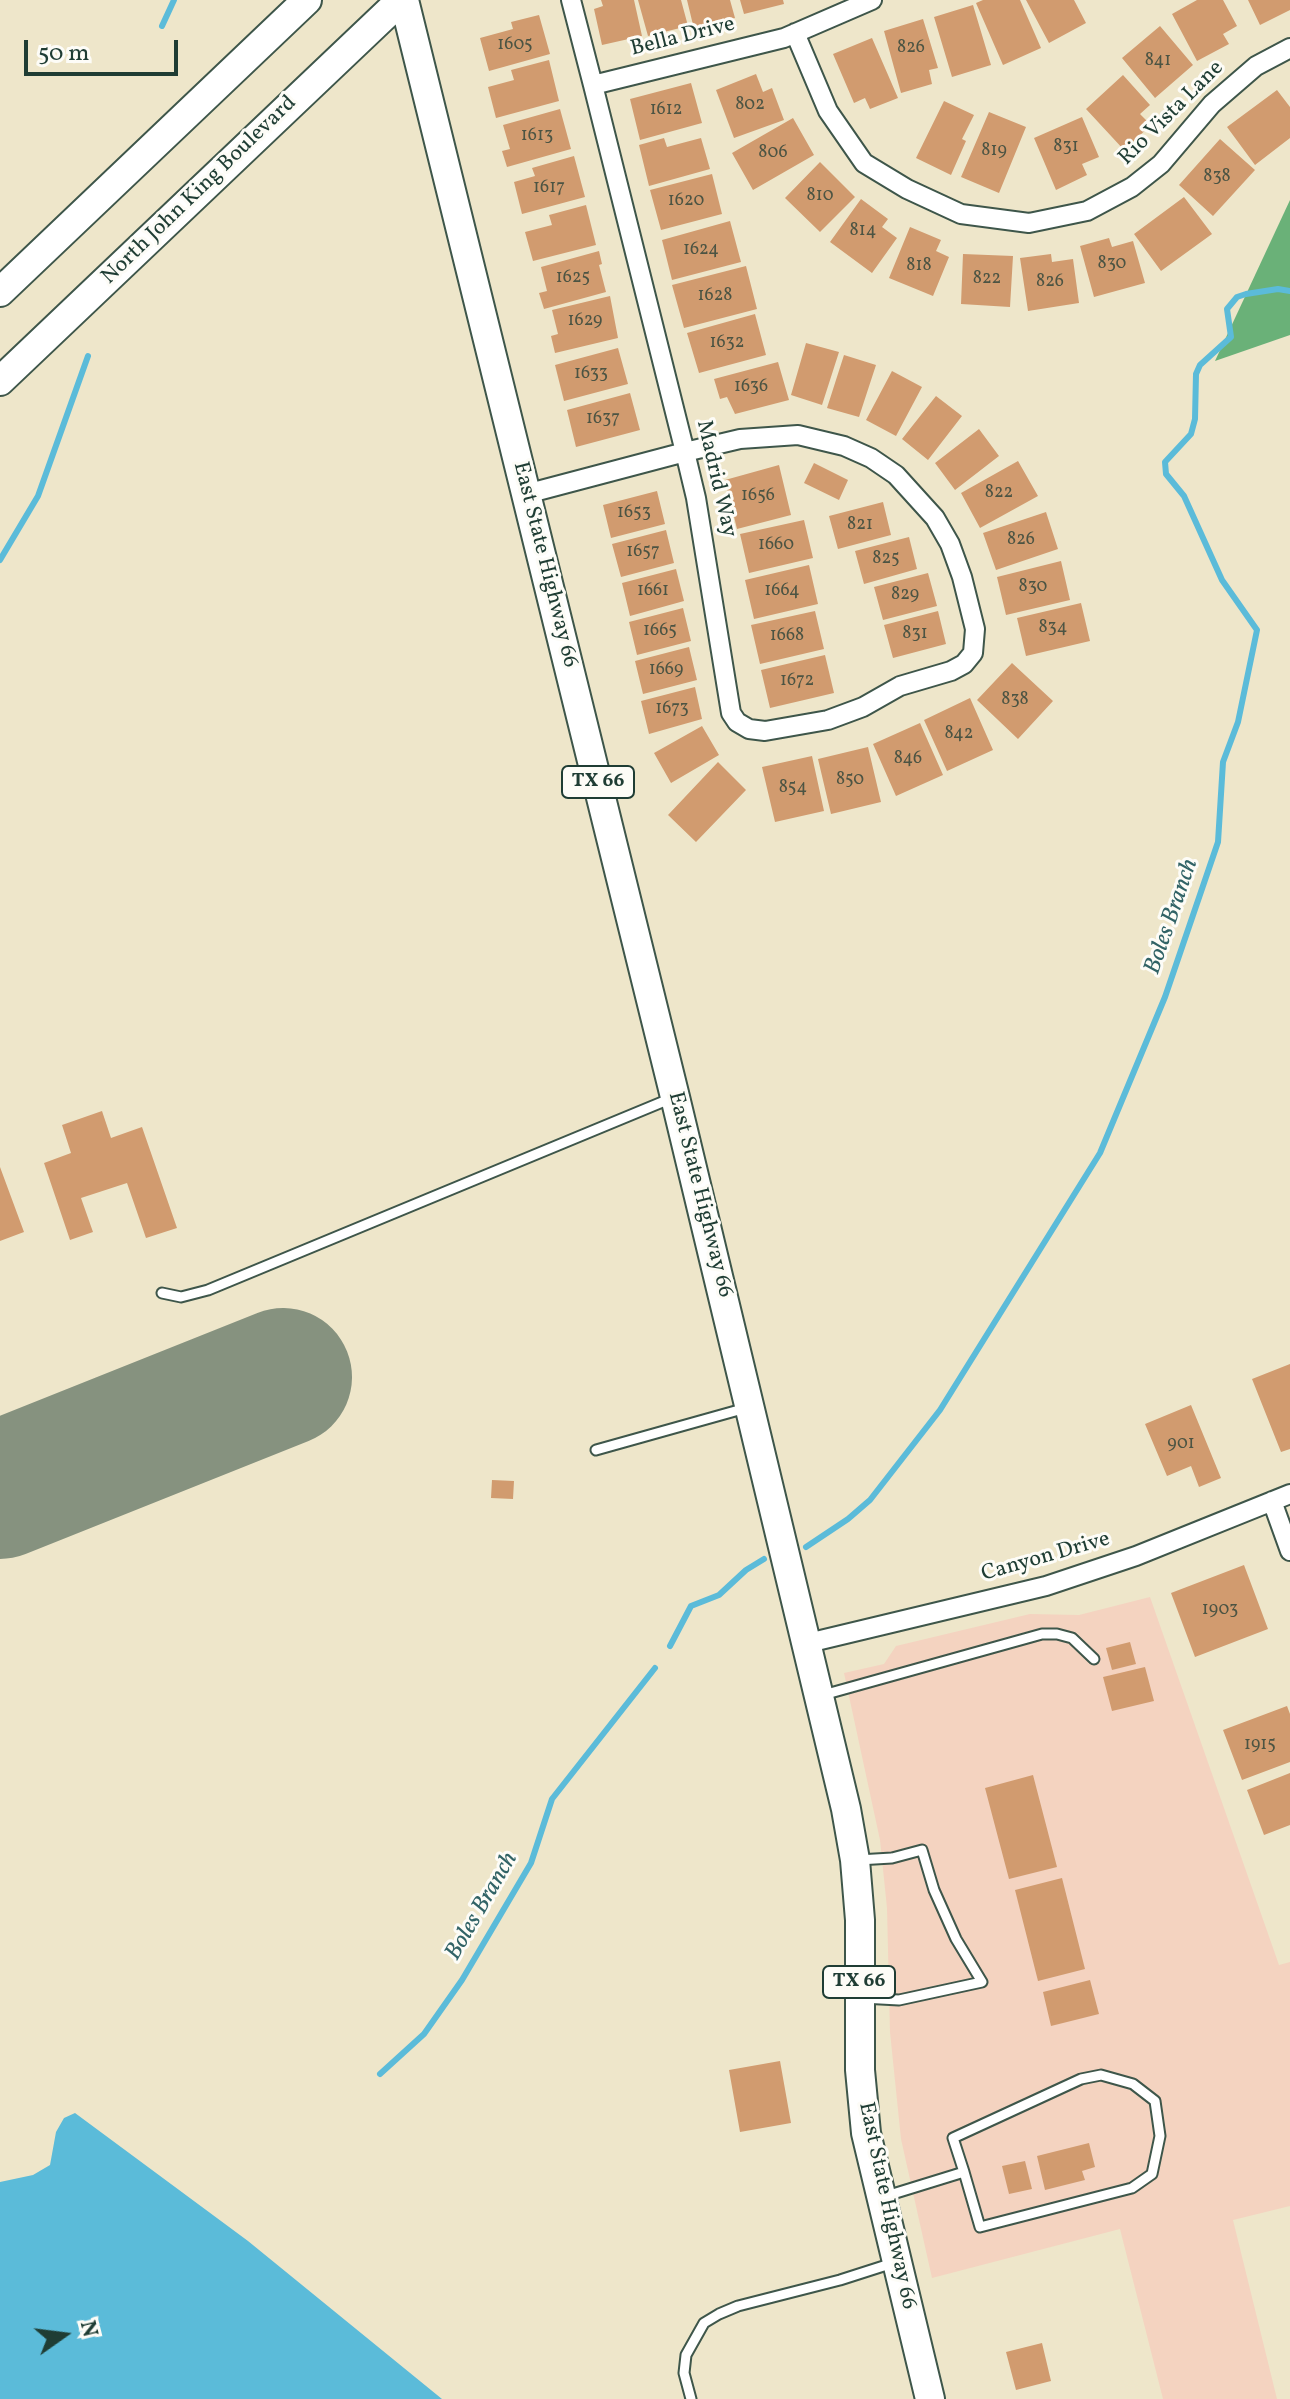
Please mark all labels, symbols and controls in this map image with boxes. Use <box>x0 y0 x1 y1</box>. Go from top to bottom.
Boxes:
street label: Bella Drive <box>628 12 738 64</box>
scale bar <box>28 24 182 74</box>
house number: 1605 <box>497 35 533 57</box>
text: 50 m <box>38 37 90 71</box>
house number: 826 <box>897 38 925 60</box>
house number: 841 <box>1145 51 1171 73</box>
street label: Rio Vista Lane <box>1114 56 1230 172</box>
street label: North John King Boulevard <box>97 91 303 291</box>
house number: 802 <box>735 95 765 117</box>
house number: 1612 <box>650 100 682 122</box>
house number: 1613 <box>521 126 553 148</box>
house number: 831 <box>1053 137 1079 159</box>
house number: 819 <box>981 141 1007 163</box>
house number: 806 <box>758 143 788 165</box>
house number: 838 <box>1203 167 1231 189</box>
house number: 1617 <box>533 178 565 200</box>
house number: 810 <box>807 186 833 208</box>
house number: 1620 <box>668 191 704 213</box>
house number: 814 <box>850 221 876 243</box>
house number: 1624 <box>683 240 719 262</box>
house number: 830 <box>1098 254 1126 276</box>
house number: 818 <box>906 256 932 278</box>
house number: 1625 <box>556 268 590 290</box>
house number: 822 <box>973 269 1001 291</box>
house number: 826 <box>1036 272 1064 294</box>
house number: 1628 <box>698 286 732 308</box>
house number: 1629 <box>568 311 602 333</box>
house number: 1632 <box>710 333 744 355</box>
house number: 1633 <box>574 364 608 386</box>
house number: 1636 <box>734 377 768 399</box>
house number: 1637 <box>586 409 620 431</box>
street label: Madrid Way <box>689 418 741 540</box>
street label: East State Highway 66 <box>506 459 582 671</box>
house number: 822 <box>985 483 1013 505</box>
house number: 1656 <box>741 486 775 508</box>
house number: 1653 <box>617 503 651 525</box>
house number: 821 <box>847 515 873 537</box>
house number: 826 <box>1007 530 1035 552</box>
house number: 1660 <box>758 535 794 557</box>
house number: 1657 <box>626 542 660 564</box>
house number: 825 <box>872 549 900 571</box>
house number: 830 <box>1019 577 1047 599</box>
house number: 1661 <box>637 581 669 603</box>
house number: 1664 <box>764 581 800 603</box>
house number: 829 <box>891 585 919 607</box>
house number: 834 <box>1038 618 1068 640</box>
house number: 1665 <box>643 621 677 643</box>
house number: 831 <box>902 624 928 646</box>
house number: 1668 <box>770 626 804 648</box>
house number: 1669 <box>649 660 683 682</box>
house number: 1672 <box>780 671 814 693</box>
house number: 838 <box>1001 690 1029 712</box>
house number: 1673 <box>655 699 689 721</box>
house number: 842 <box>944 724 974 746</box>
house number: 846 <box>894 749 922 771</box>
road number: TX 66 <box>562 766 634 798</box>
house number: 850 <box>836 770 864 792</box>
house number: 854 <box>779 778 807 800</box>
water label: Boles Branch <box>1140 856 1206 978</box>
street label: East State Highway 66 <box>661 1089 737 1301</box>
house number: 901 <box>1167 1434 1195 1456</box>
street label: Canyon Drive <box>979 1527 1113 1589</box>
house number: 1903 <box>1202 1600 1238 1622</box>
house number: 1915 <box>1244 1735 1276 1757</box>
water label: Boles Branch <box>440 1848 526 1966</box>
road number: TX 66 <box>823 1966 895 1998</box>
street label: East State Highway 66 <box>851 2100 921 2312</box>
north arrow <box>24 2295 104 2375</box>
text: N <box>71 2318 105 2341</box>

